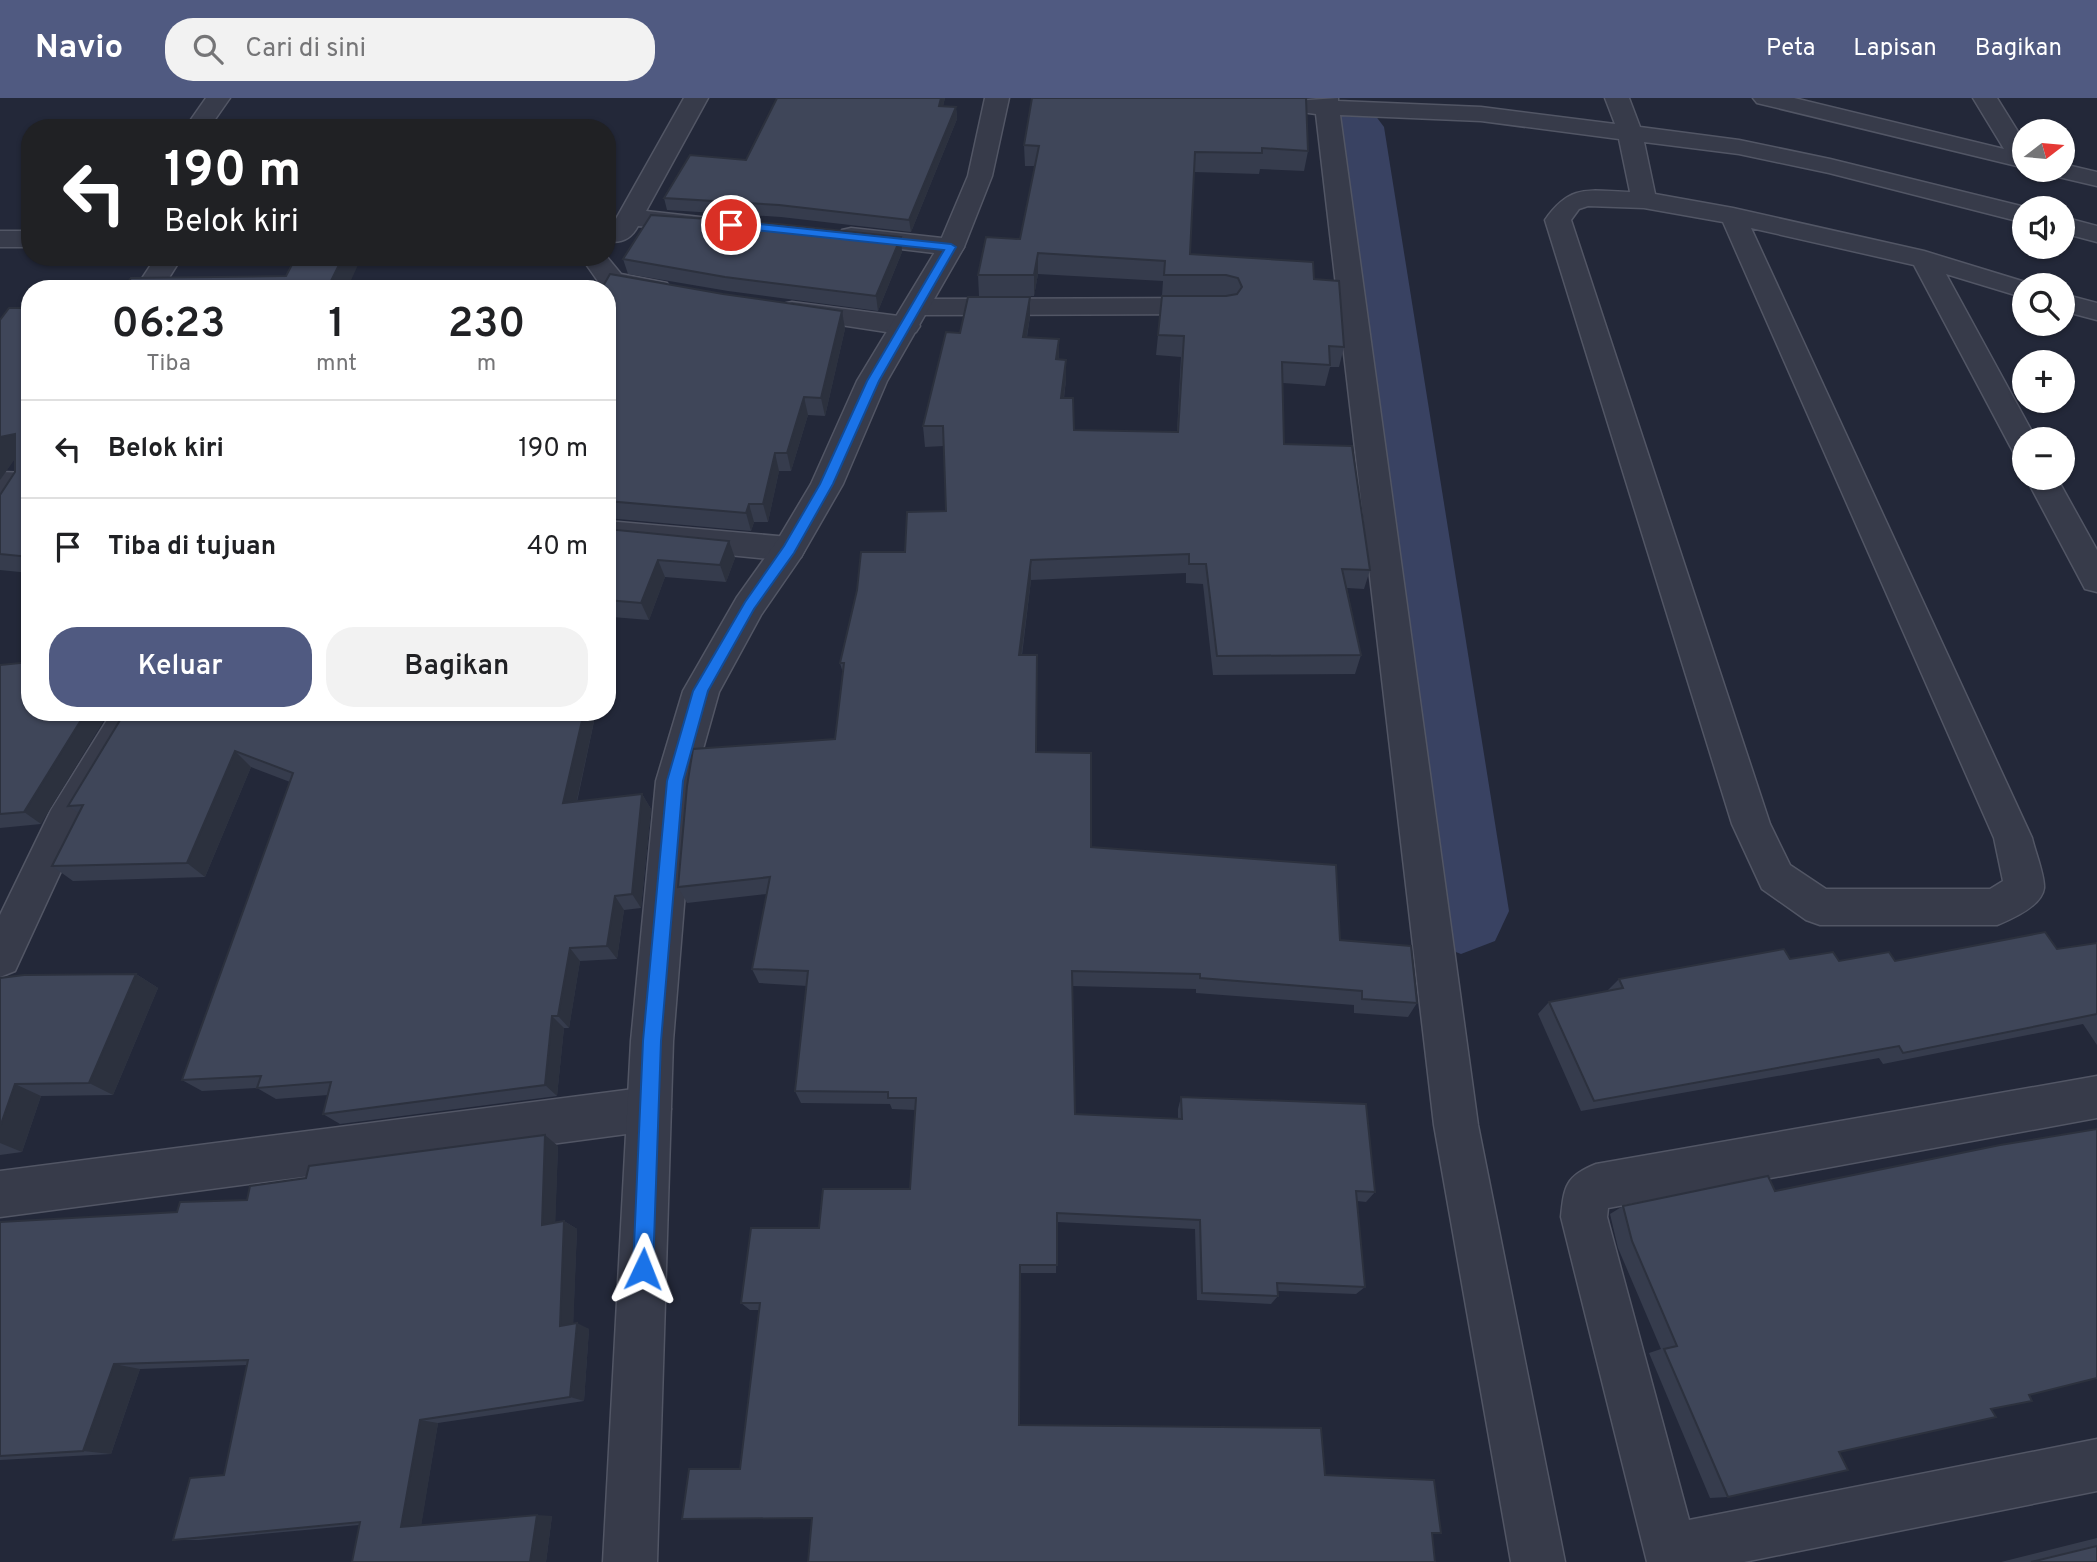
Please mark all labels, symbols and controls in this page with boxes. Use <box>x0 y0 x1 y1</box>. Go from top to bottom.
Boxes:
search box <box>165 18 655 81</box>
text: Navio <box>35 28 123 70</box>
icon: search <box>189 30 227 68</box>
text: Cari di sini <box>245 33 366 66</box>
text: Peta <box>1766 34 1815 64</box>
text: Lapisan <box>1853 34 1937 64</box>
text: Bagikan <box>1975 34 2062 64</box>
north arrow <box>2012 119 2076 182</box>
map controls <box>2012 119 2075 490</box>
text: 190 m <box>164 142 301 204</box>
icon: left <box>49 147 140 238</box>
pin <box>701 195 761 255</box>
button: sound <box>2012 196 2075 259</box>
text: Belok kiri <box>164 203 299 243</box>
icon: arrive <box>712 206 750 244</box>
button: search <box>2012 273 2075 336</box>
text: 06:23 <box>112 299 225 352</box>
text: 1 <box>328 299 345 352</box>
text: 230 <box>448 299 525 352</box>
text: Tiba <box>146 350 191 379</box>
text: mnt <box>316 350 357 379</box>
text: m <box>477 350 496 379</box>
button: + <box>2012 350 2075 413</box>
button: − <box>2012 427 2075 490</box>
icon: left <box>49 430 87 468</box>
text: Belok kiri <box>108 433 224 466</box>
text: 190 m <box>518 433 588 466</box>
icon: arrive <box>49 528 87 566</box>
text: Tiba di tujuan <box>108 531 276 564</box>
text: 40 m <box>527 531 588 564</box>
button: Keluar <box>49 627 312 707</box>
button: Bagikan <box>326 627 588 707</box>
position arrow <box>606 1232 680 1306</box>

